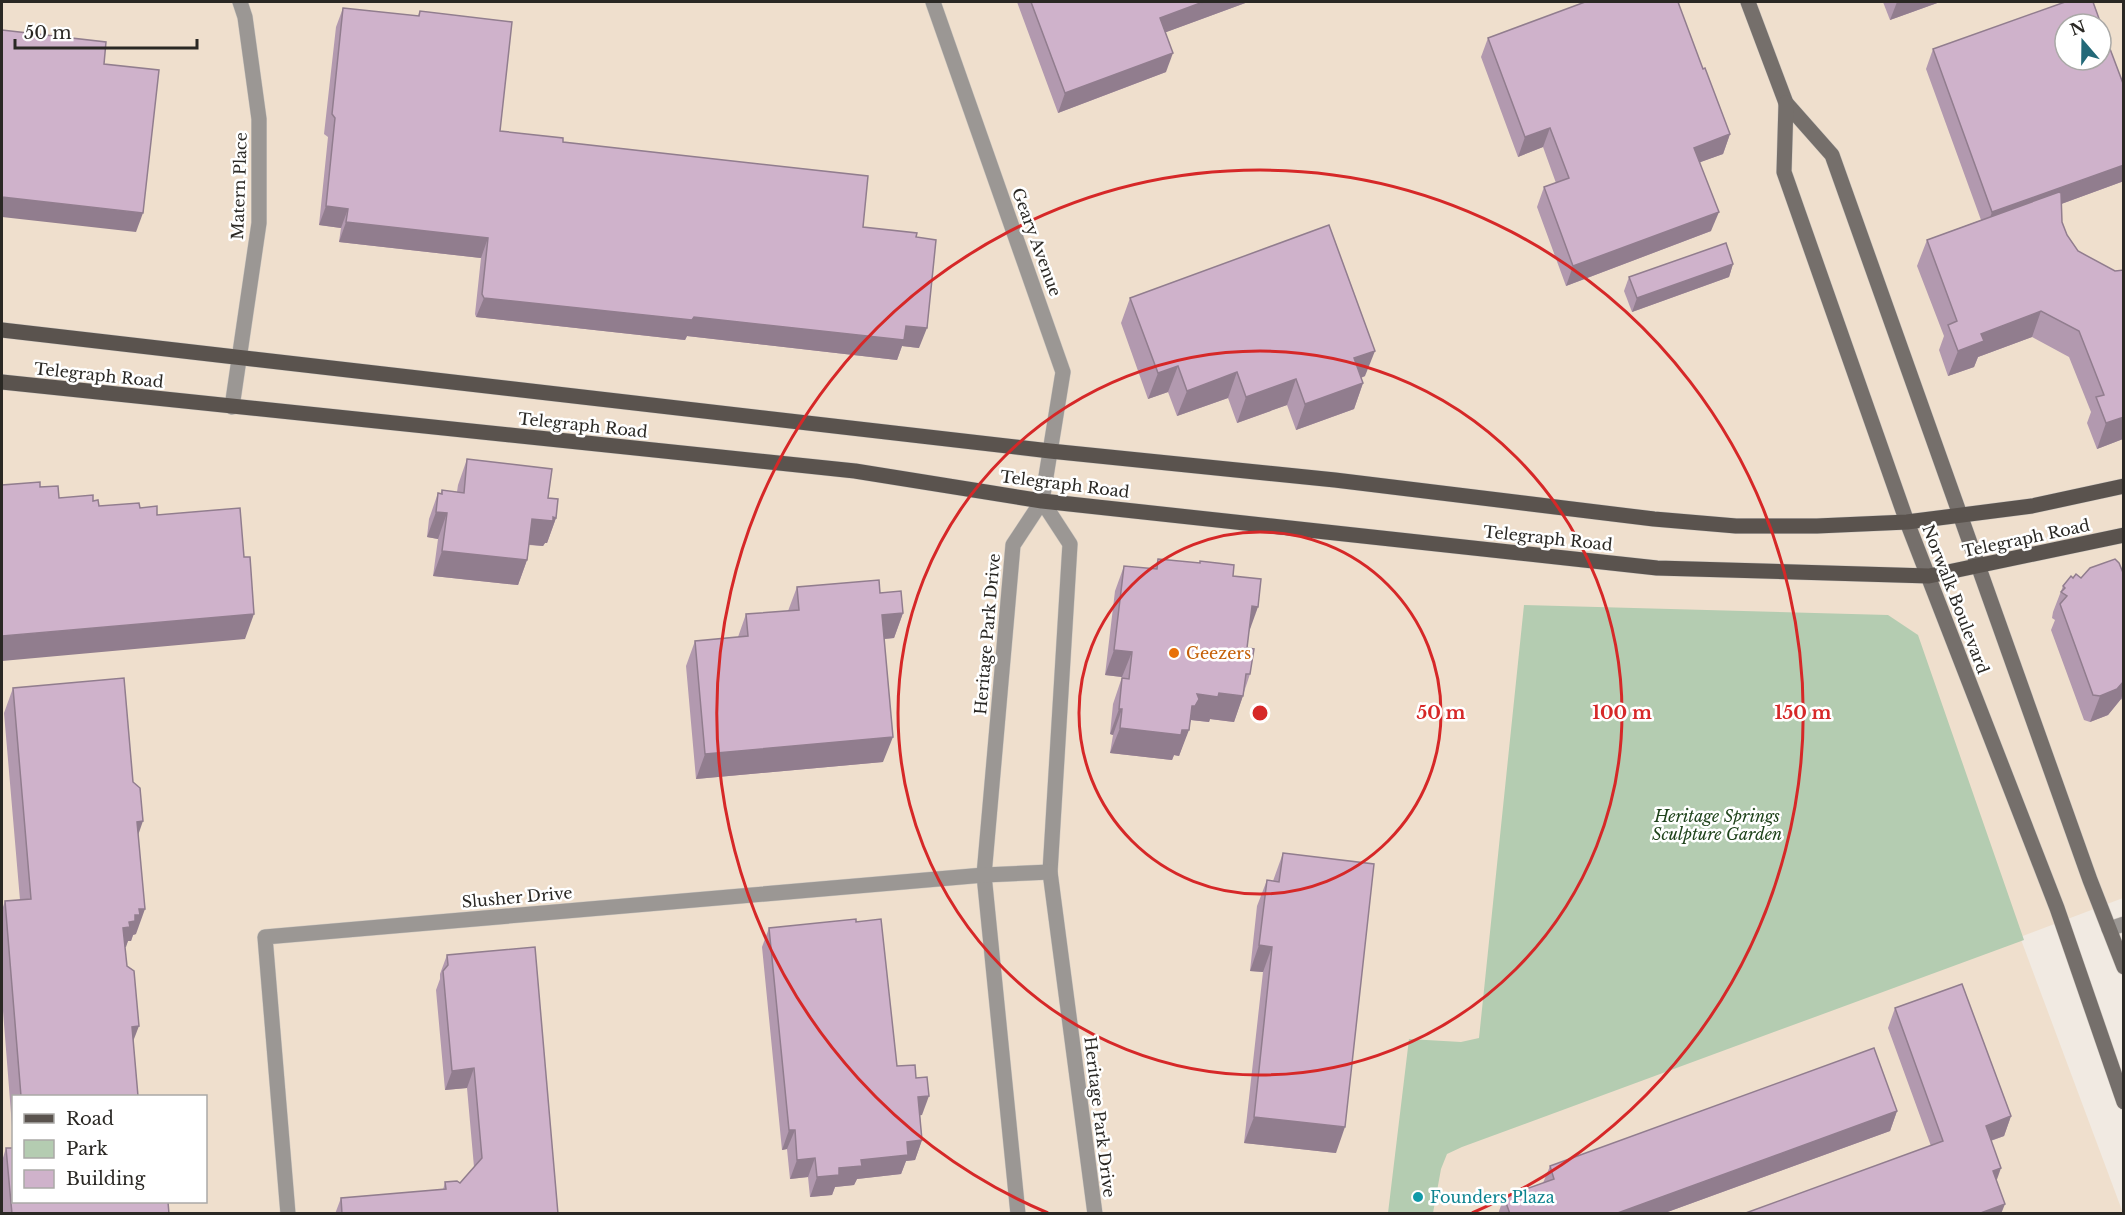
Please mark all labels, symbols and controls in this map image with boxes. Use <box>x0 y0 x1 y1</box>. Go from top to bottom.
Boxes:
scale bar <box>15 12 196 50</box>
north arrow <box>2053 12 2113 72</box>
text: N <box>2067 16 2088 40</box>
text: 50 m <box>24 22 72 44</box>
street label: Matern Place <box>227 132 251 240</box>
street label: Geary Avenue <box>1008 185 1066 299</box>
street label: Telegraph Road <box>33 358 165 392</box>
street label: Telegraph Road <box>517 408 649 442</box>
street label: Telegraph Road <box>999 466 1131 502</box>
street label: Telegraph Road <box>1960 515 2092 561</box>
street label: Telegraph Road <box>1482 521 1614 555</box>
street label: Norwalk Boulevard <box>1918 522 1994 677</box>
street label: Heritage Park Drive <box>970 552 1004 716</box>
place label: Geezers <box>1186 643 1251 663</box>
marker: Geezers <box>1167 646 1181 660</box>
text: 50 m <box>1417 702 1466 724</box>
text: 100 m <box>1592 702 1652 724</box>
text: 150 m <box>1775 702 1832 724</box>
centre of rings <box>1250 703 1270 723</box>
park label: Heritage Springs Sculpture Garden <box>1652 806 1782 844</box>
street label: Slusher Drive <box>461 882 573 912</box>
street label: Heritage Park Drive <box>1080 1035 1120 1199</box>
legend <box>12 1095 207 1203</box>
text: Road <box>66 1108 114 1130</box>
text: Park <box>66 1138 108 1160</box>
text: Building <box>66 1168 145 1190</box>
place label: Founders Plaza <box>1430 1187 1555 1207</box>
marker: Founders Plaza <box>1411 1190 1425 1204</box>

